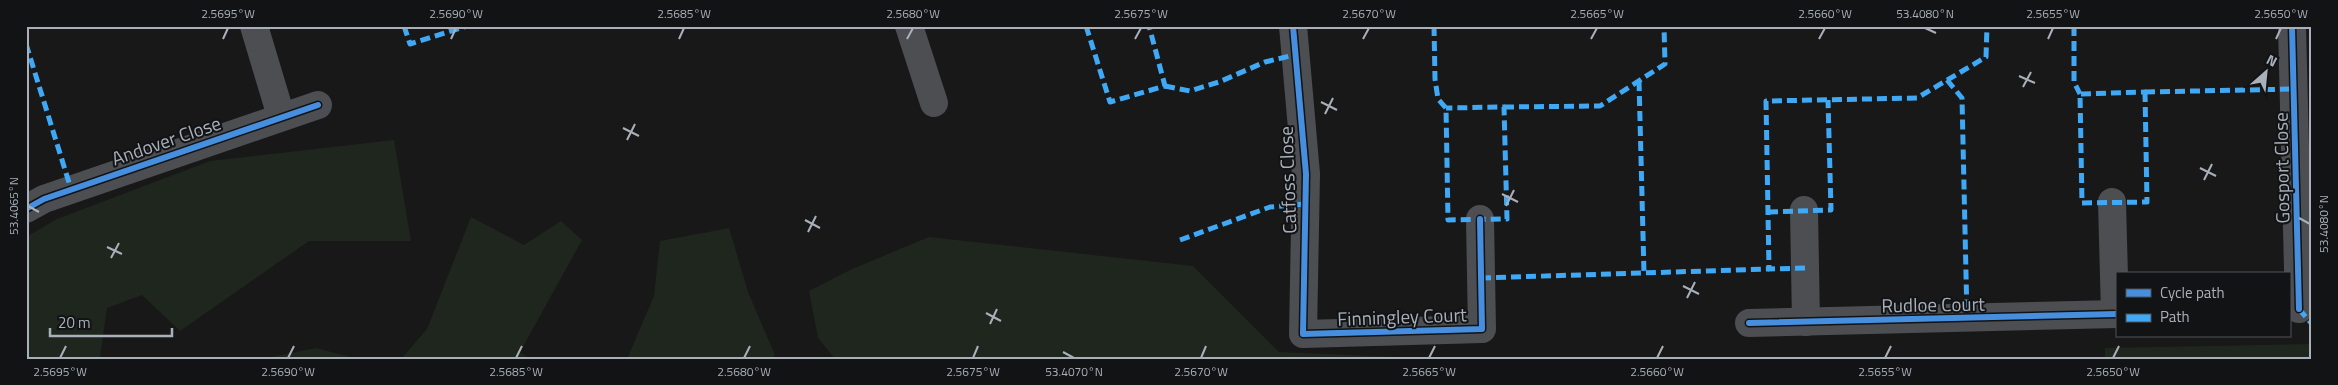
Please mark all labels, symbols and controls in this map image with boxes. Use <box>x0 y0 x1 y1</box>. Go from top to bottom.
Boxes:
text: 2.5695°W <box>201 4 255 23</box>
text: 2.5690°W <box>429 4 483 23</box>
text: 2.5685°W <box>657 4 711 23</box>
text: 2.5680°W <box>886 4 940 23</box>
text: 2.5675°W <box>1114 4 1168 23</box>
text: 2.5670°W <box>1342 4 1396 23</box>
text: 2.5665°W <box>1570 4 1624 23</box>
text: 2.5660°W <box>1798 4 1852 23</box>
text: 53.4080°N <box>1896 4 1954 23</box>
text: 2.5655°W <box>2026 4 2080 23</box>
text: 2.5650°W <box>2254 4 2308 23</box>
north arrow <box>2240 48 2290 98</box>
text: N <box>2263 48 2281 72</box>
street label: Andover Close <box>107 108 225 172</box>
street label: Gosport Close <box>2266 112 2296 224</box>
street label: Catfoss Close <box>1271 126 1303 234</box>
text: 53.4065°N <box>4 177 23 235</box>
text: 53.4080°N <box>2314 195 2333 253</box>
legend <box>2116 272 2290 338</box>
text: Cycle path <box>2160 281 2225 304</box>
street label: Rudloe Court <box>1881 289 1985 319</box>
street label: Finningley Court <box>1337 299 1467 333</box>
scale bar <box>50 305 172 337</box>
text: Path <box>2160 305 2190 328</box>
text: 20 m <box>58 311 91 334</box>
text: 2.5695°W <box>33 362 87 381</box>
text: 2.5690°W <box>261 362 315 381</box>
text: 2.5685°W <box>489 362 543 381</box>
text: 2.5680°W <box>717 362 771 381</box>
text: 2.5675°W <box>946 362 1000 381</box>
text: 53.4070°N <box>1045 362 1103 381</box>
text: 2.5670°W <box>1174 362 1228 381</box>
text: 2.5665°W <box>1402 362 1456 381</box>
text: 2.5660°W <box>1630 362 1684 381</box>
text: 2.5655°W <box>1858 362 1912 381</box>
text: 2.5650°W <box>2086 362 2140 381</box>

